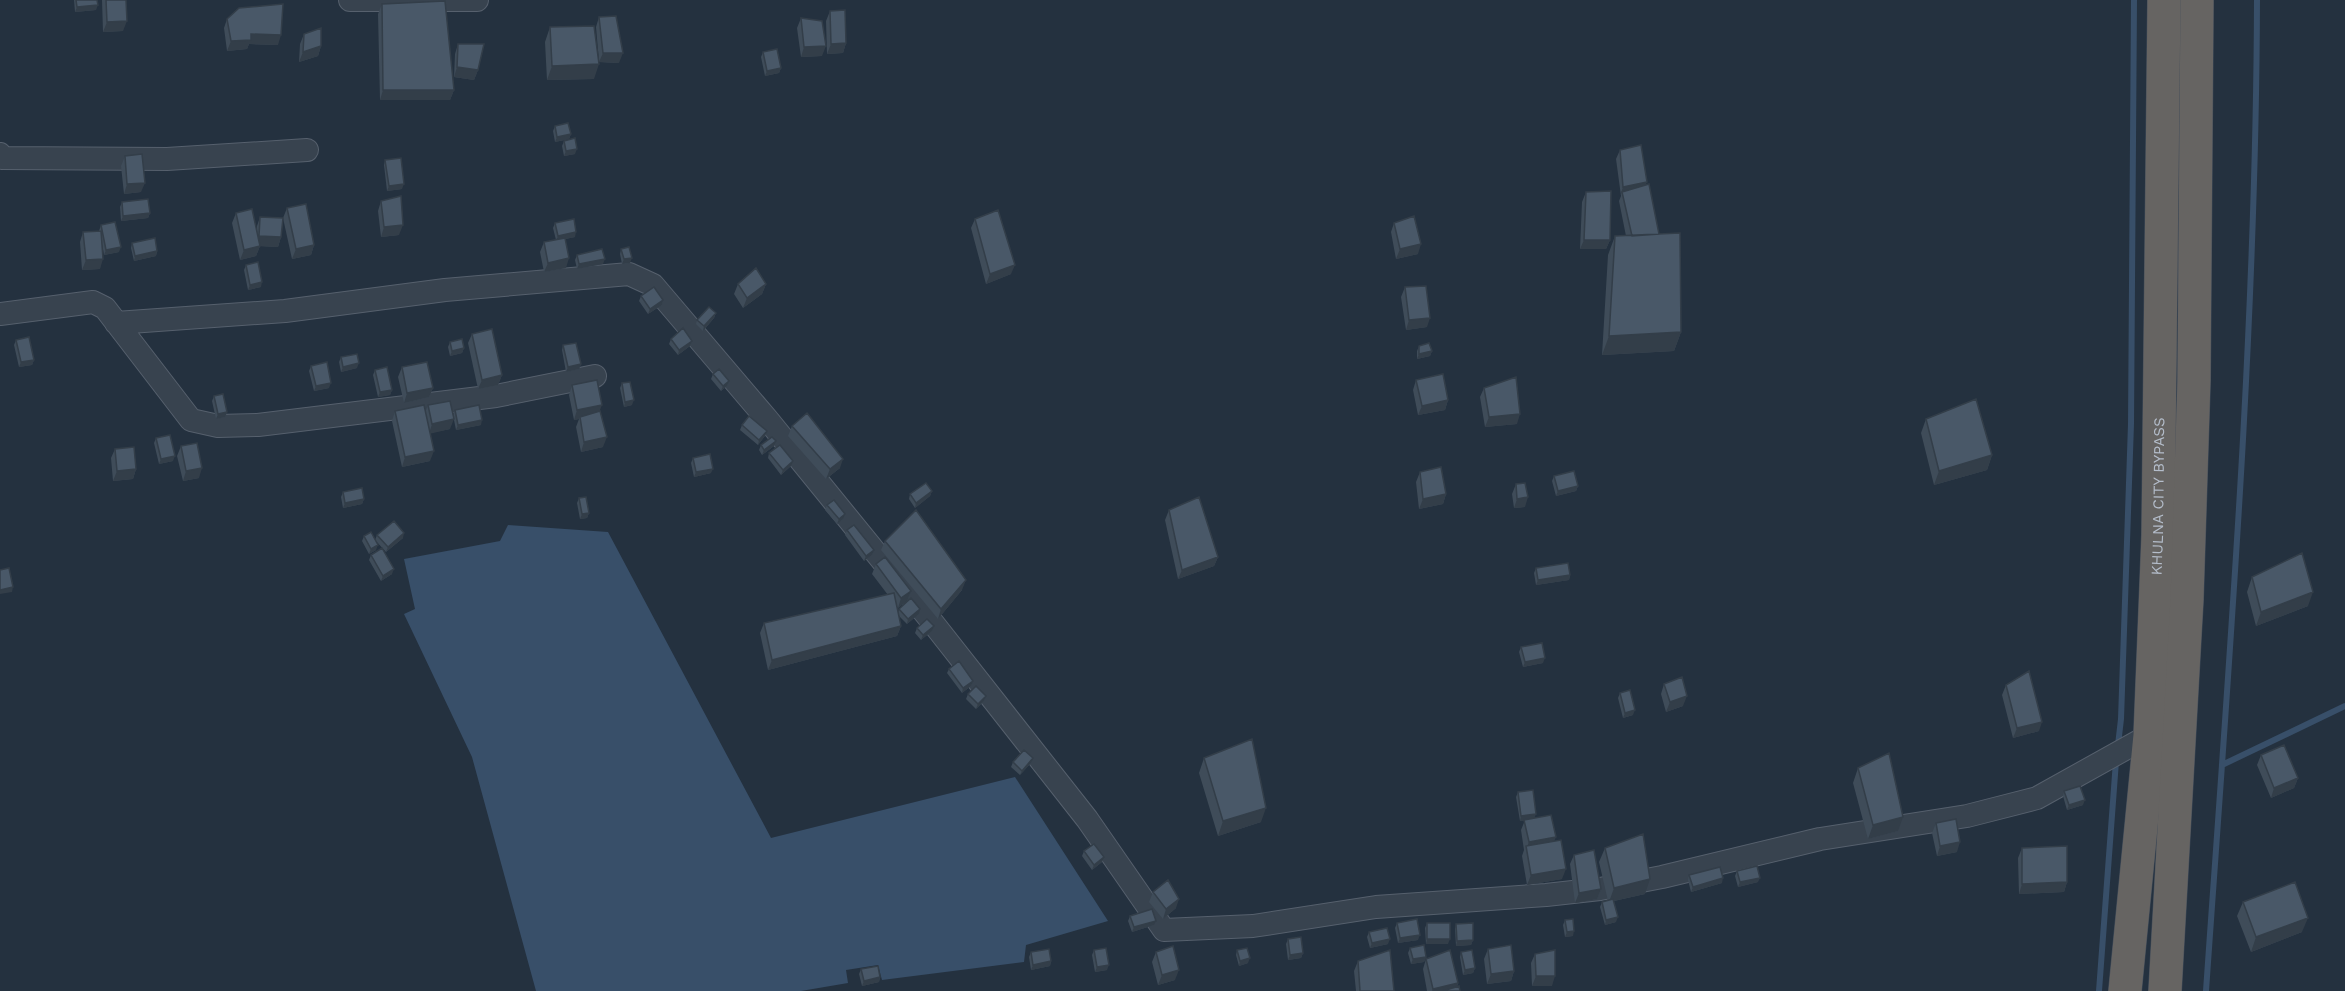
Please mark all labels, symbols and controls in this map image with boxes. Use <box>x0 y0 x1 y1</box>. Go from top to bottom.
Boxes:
street label: KHULNA CITY BYPASS <box>2147 417 2168 576</box>

